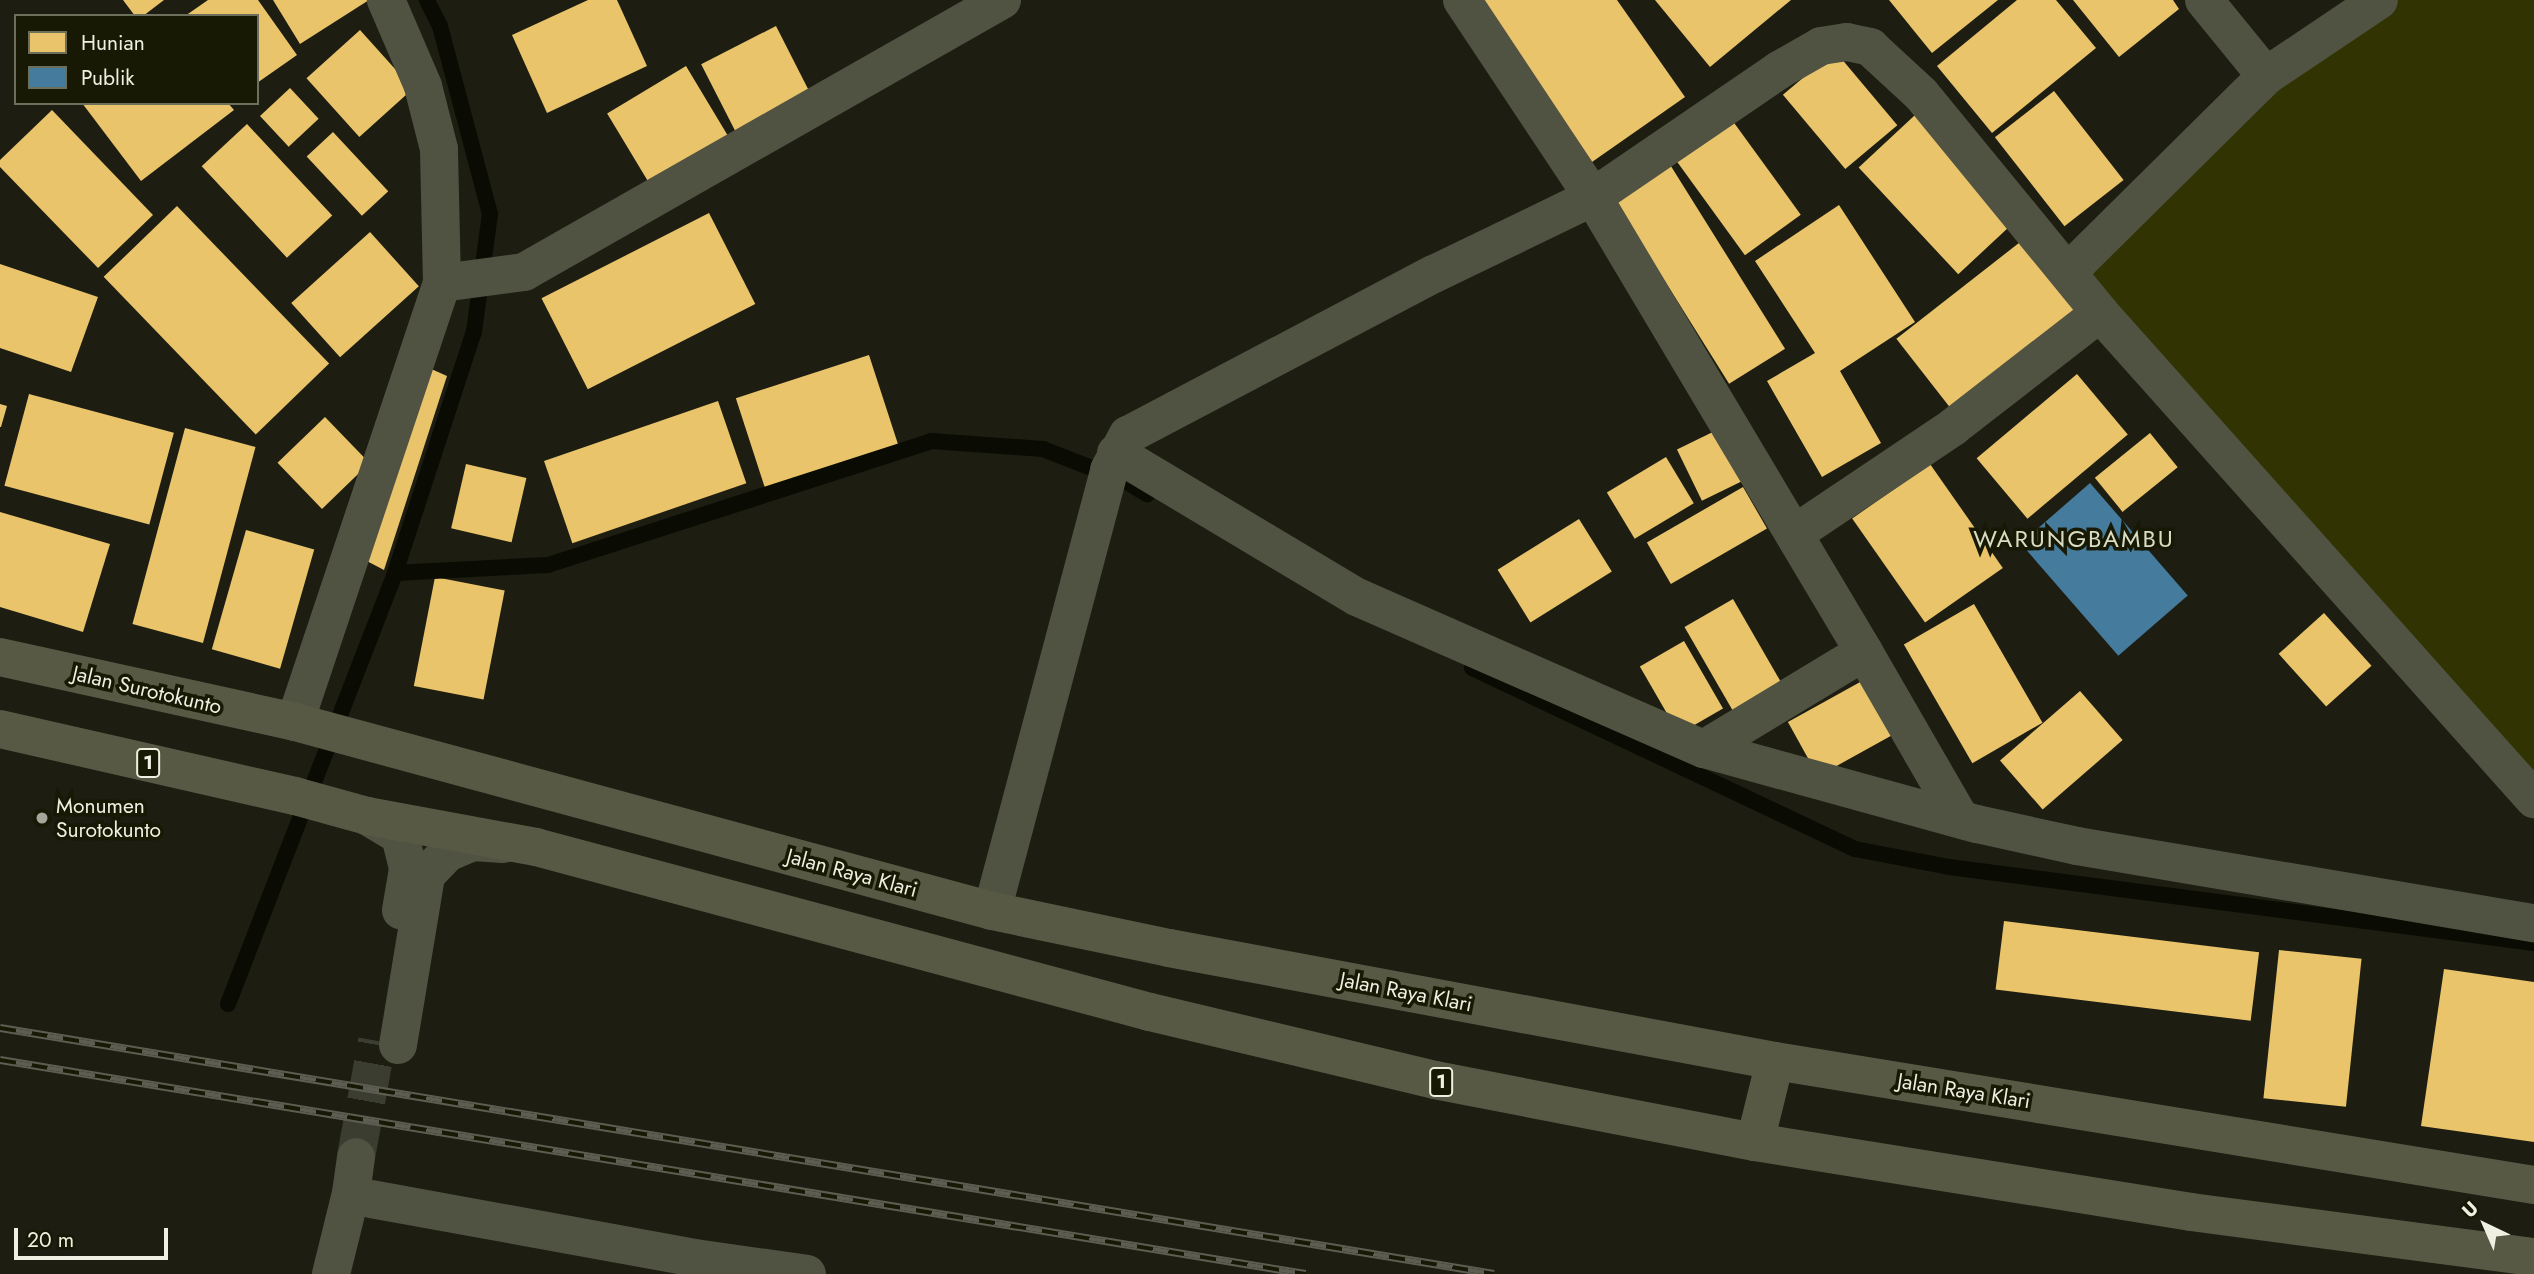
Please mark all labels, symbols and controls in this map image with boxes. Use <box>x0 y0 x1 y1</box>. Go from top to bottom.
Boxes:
legend <box>14 14 259 105</box>
text: Hunian <box>81 28 145 58</box>
text: Publik <box>81 63 135 93</box>
district label: WARUNGBAMBU <box>1975 525 2173 553</box>
street label: Jalan Surotokunto <box>70 661 224 719</box>
road number: 1 <box>136 748 160 778</box>
place label: Monumen Surotokunto <box>56 793 161 843</box>
marker: Monumen Surotokunto <box>34 810 50 826</box>
street label: Jalan Raya Klari <box>784 843 920 903</box>
street label: Jalan Raya Klari <box>1338 967 1474 1017</box>
road number: 1 <box>1429 1066 1453 1098</box>
street label: Jalan Raya Klari <box>1896 1068 2032 1114</box>
north arrow <box>2450 1190 2520 1260</box>
text: U <box>2456 1195 2484 1224</box>
scale bar <box>18 1214 172 1258</box>
text: 20 m <box>27 1225 74 1255</box>

